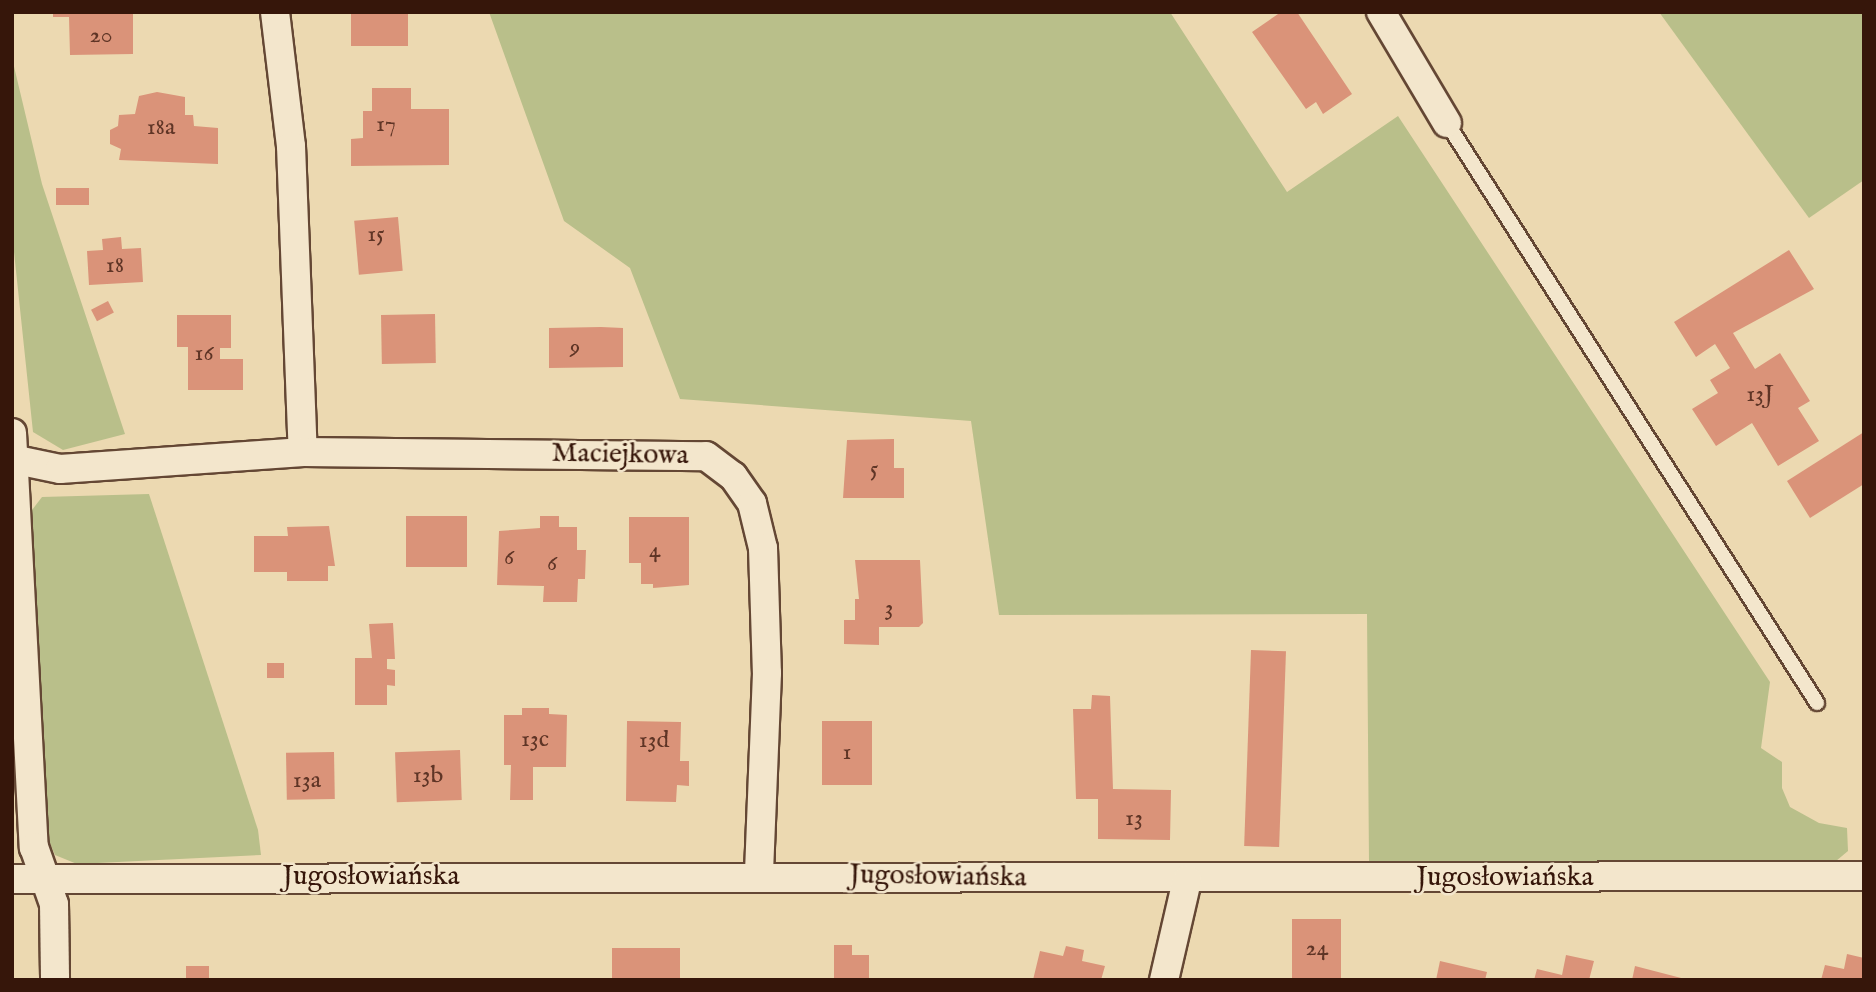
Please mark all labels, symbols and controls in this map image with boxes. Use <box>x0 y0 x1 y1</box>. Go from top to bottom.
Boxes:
house number: 20 <box>89 22 113 50</box>
house number: 17 <box>376 111 396 139</box>
house number: 18a <box>147 114 175 142</box>
house number: 15 <box>367 221 385 249</box>
house number: 18 <box>106 252 124 280</box>
house number: 9 <box>570 334 580 362</box>
house number: 16 <box>194 340 214 368</box>
house number: 13J <box>1746 381 1774 409</box>
street label: Maciejkowa <box>551 437 689 473</box>
house number: 5 <box>870 456 878 484</box>
house number: 4 <box>649 537 661 565</box>
house number: 6 <box>504 544 514 572</box>
house number: 6 <box>547 550 557 578</box>
house number: 3 <box>885 595 893 623</box>
house number: 13c <box>521 726 549 754</box>
house number: 13d <box>639 727 669 755</box>
house number: 1 <box>843 739 851 767</box>
house number: 13b <box>413 762 443 790</box>
house number: 13a <box>293 767 321 795</box>
house number: 13 <box>1125 805 1143 833</box>
street label: Jugosłowiańska <box>849 859 1027 895</box>
street label: Jugosłowiańska <box>282 860 460 894</box>
street label: Jugosłowiańska <box>1416 861 1594 895</box>
house number: 24 <box>1305 935 1329 963</box>

